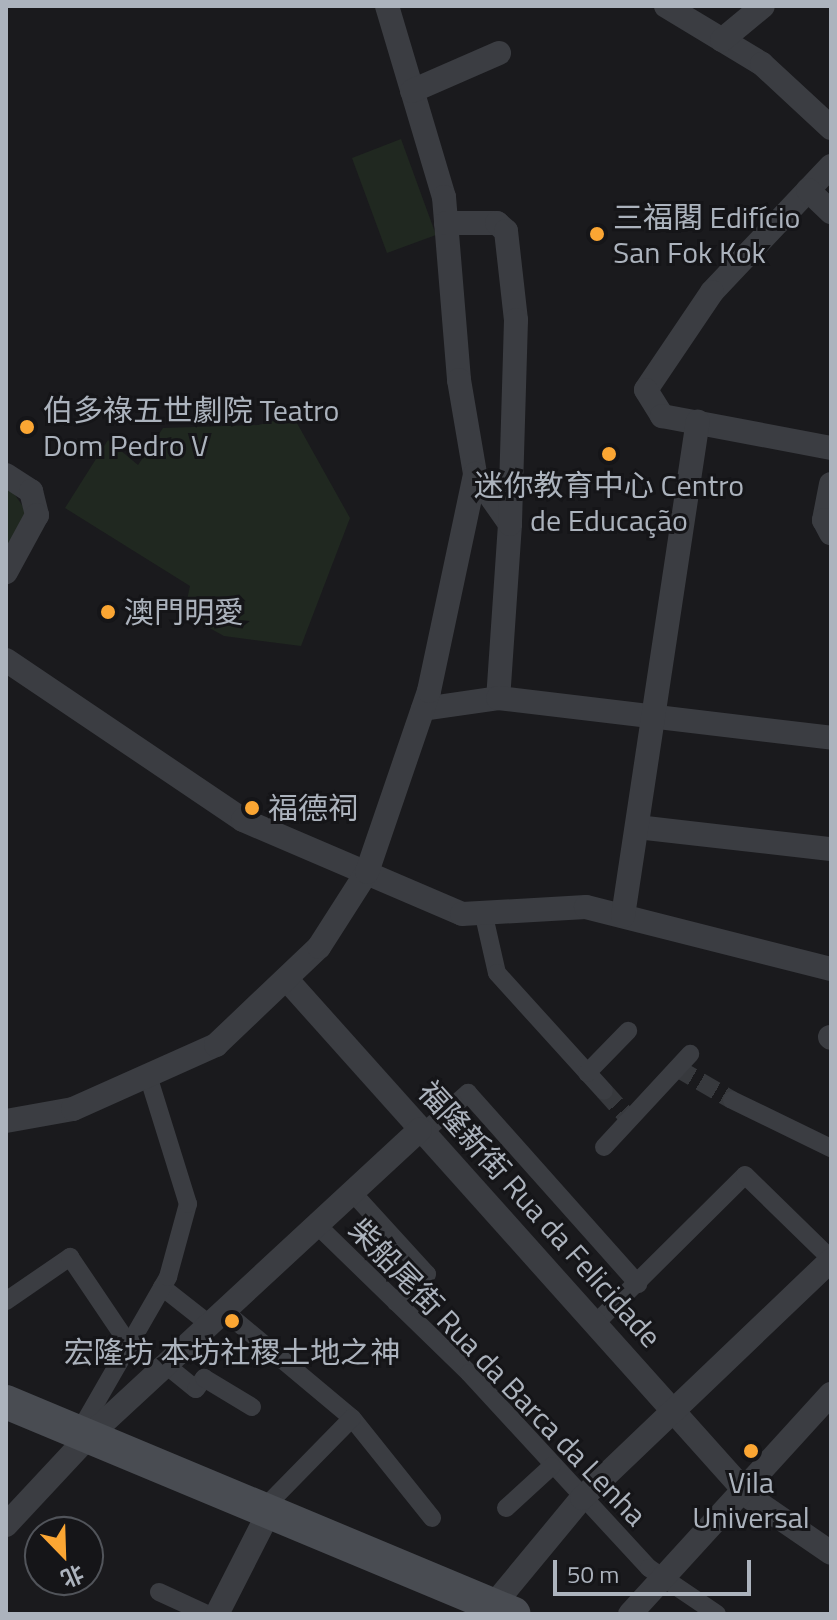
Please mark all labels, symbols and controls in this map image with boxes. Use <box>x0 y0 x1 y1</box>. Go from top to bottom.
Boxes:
place label: 三福閣 Edifício San Fok Kok <box>613 199 800 270</box>
marker: 三福閣 Edifício San Fok Kok <box>588 225 606 243</box>
place label: 伯多祿五世劇院 Teatro Dom Pedro V <box>43 392 339 462</box>
marker: 伯多祿五世劇院 Teatro Dom Pedro V <box>18 418 36 436</box>
marker: 迷你教育中心 Centro de Educação <box>600 445 618 463</box>
place label: 迷你教育中心 Centro de Educação <box>474 467 744 538</box>
place label: 澳門明愛 <box>124 594 244 630</box>
marker: 澳門明愛 <box>99 603 117 621</box>
place label: 福德祠 <box>268 790 358 826</box>
marker: 福德祠 <box>243 799 261 817</box>
street label: 福隆新街 Rua da Felicidade <box>411 1074 669 1354</box>
street label: 柴船尾街 Rua da Barca da Lenha <box>342 1211 654 1533</box>
marker: 宏隆坊 本坊社稷土地之神 <box>223 1312 241 1330</box>
place label: 宏隆坊 本坊社稷土地之神 <box>64 1334 400 1370</box>
marker: Vila Universal <box>742 1442 760 1460</box>
place label: Vila Universal <box>692 1464 810 1534</box>
north arrow <box>24 1516 104 1596</box>
scale bar <box>557 1544 755 1594</box>
text: 北 <box>56 1556 89 1596</box>
text: 50 m <box>567 1556 619 1592</box>

